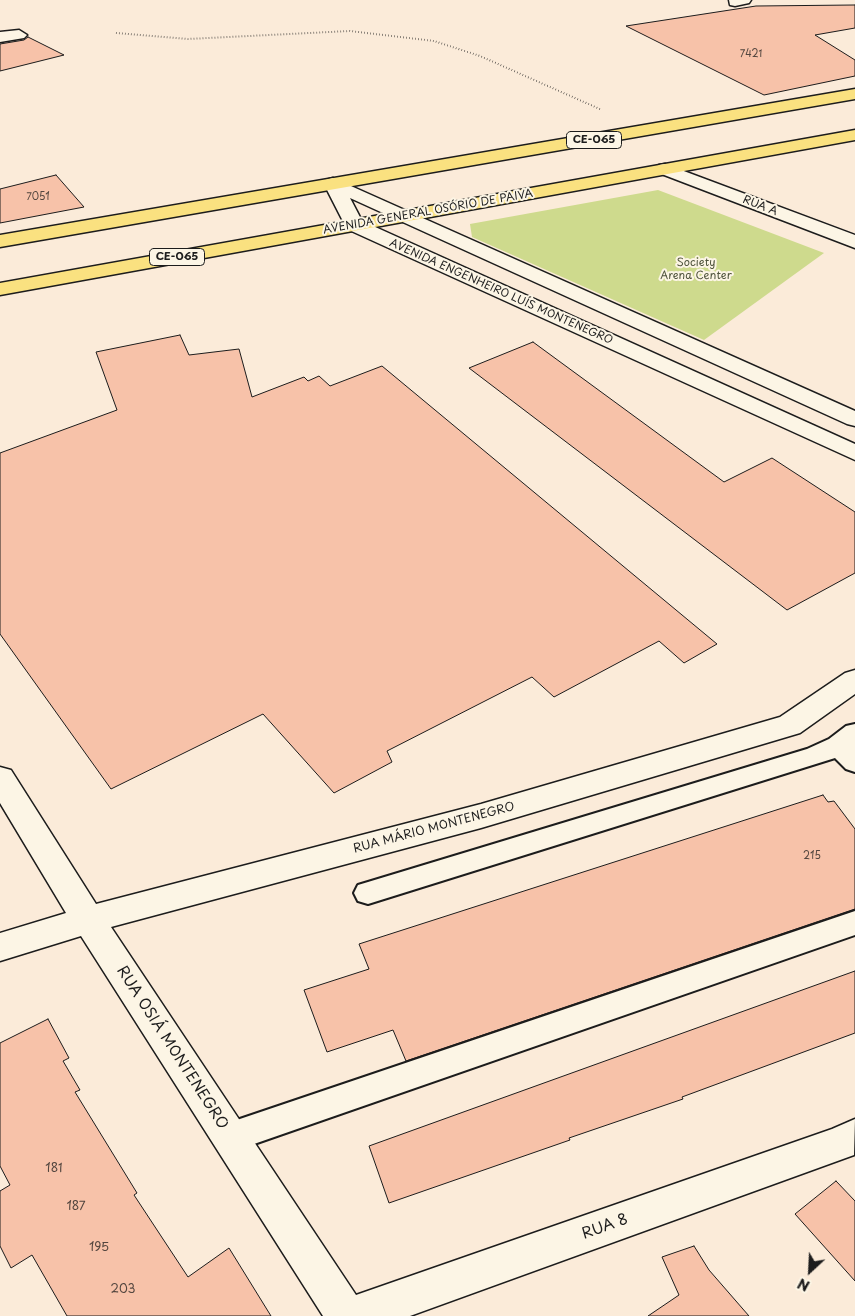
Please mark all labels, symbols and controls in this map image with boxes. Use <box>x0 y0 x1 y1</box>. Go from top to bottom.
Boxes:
house number: 7421 <box>740 48 762 60</box>
road number: CE-065 <box>566 132 622 148</box>
street label: AVENIDA GENERAL OSÓRIO DE PAIVA <box>322 187 534 237</box>
house number: 7051 <box>26 191 50 203</box>
street label: RUA A <box>741 193 779 219</box>
street label: AVENIDA ENGENHEIRO LUÍS MONTENEGRO <box>387 236 615 348</box>
road number: CE-065 <box>150 248 204 266</box>
park label: Society Arena Center <box>660 256 732 282</box>
street label: RUA MÁRIO MONTENEGRO <box>352 799 516 857</box>
house number: 215 <box>803 850 821 862</box>
street label: RUA OSIÁ MONTENEGRO <box>112 963 232 1133</box>
house number: 181 <box>45 1162 63 1176</box>
house number: 187 <box>66 1200 86 1214</box>
street label: RUA 8 <box>580 1210 630 1244</box>
house number: 195 <box>89 1241 109 1255</box>
north arrow <box>785 1246 835 1296</box>
text: N <box>794 1273 813 1297</box>
house number: 203 <box>111 1283 135 1297</box>

